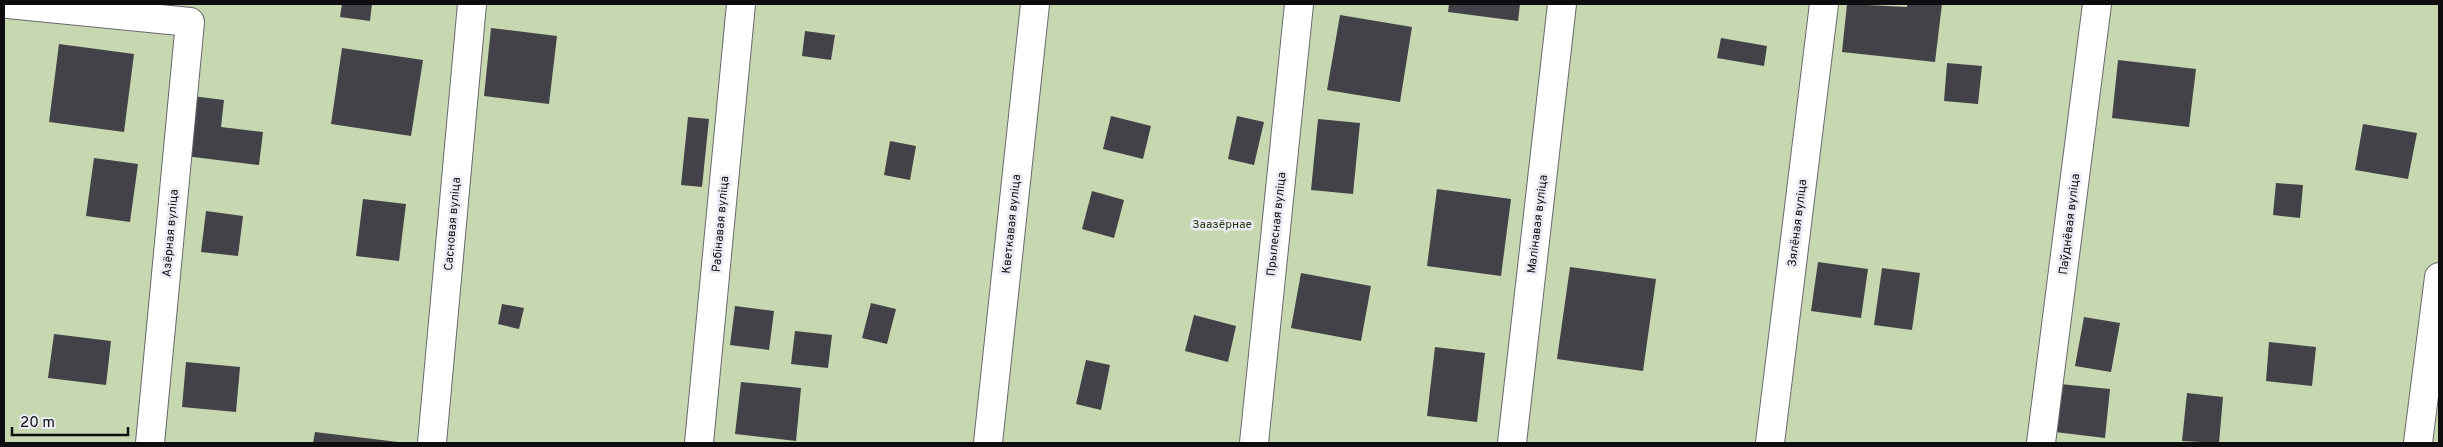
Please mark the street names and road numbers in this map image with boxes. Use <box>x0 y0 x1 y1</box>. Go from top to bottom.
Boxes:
street label: Прылесная вуліца <box>1264 171 1290 277</box>
street label: Паўднёвая вуліца <box>2056 173 2084 276</box>
street label: Кветкавая вуліца <box>999 174 1025 275</box>
street label: Малінавая вуліца <box>1524 174 1552 274</box>
street label: Рабінавая вуліца <box>709 175 733 273</box>
street label: Сасновая вуліца <box>441 177 465 272</box>
street label: Зялёная вуліца <box>1785 178 1811 268</box>
street label: Азёрная вуліца <box>159 188 183 278</box>

